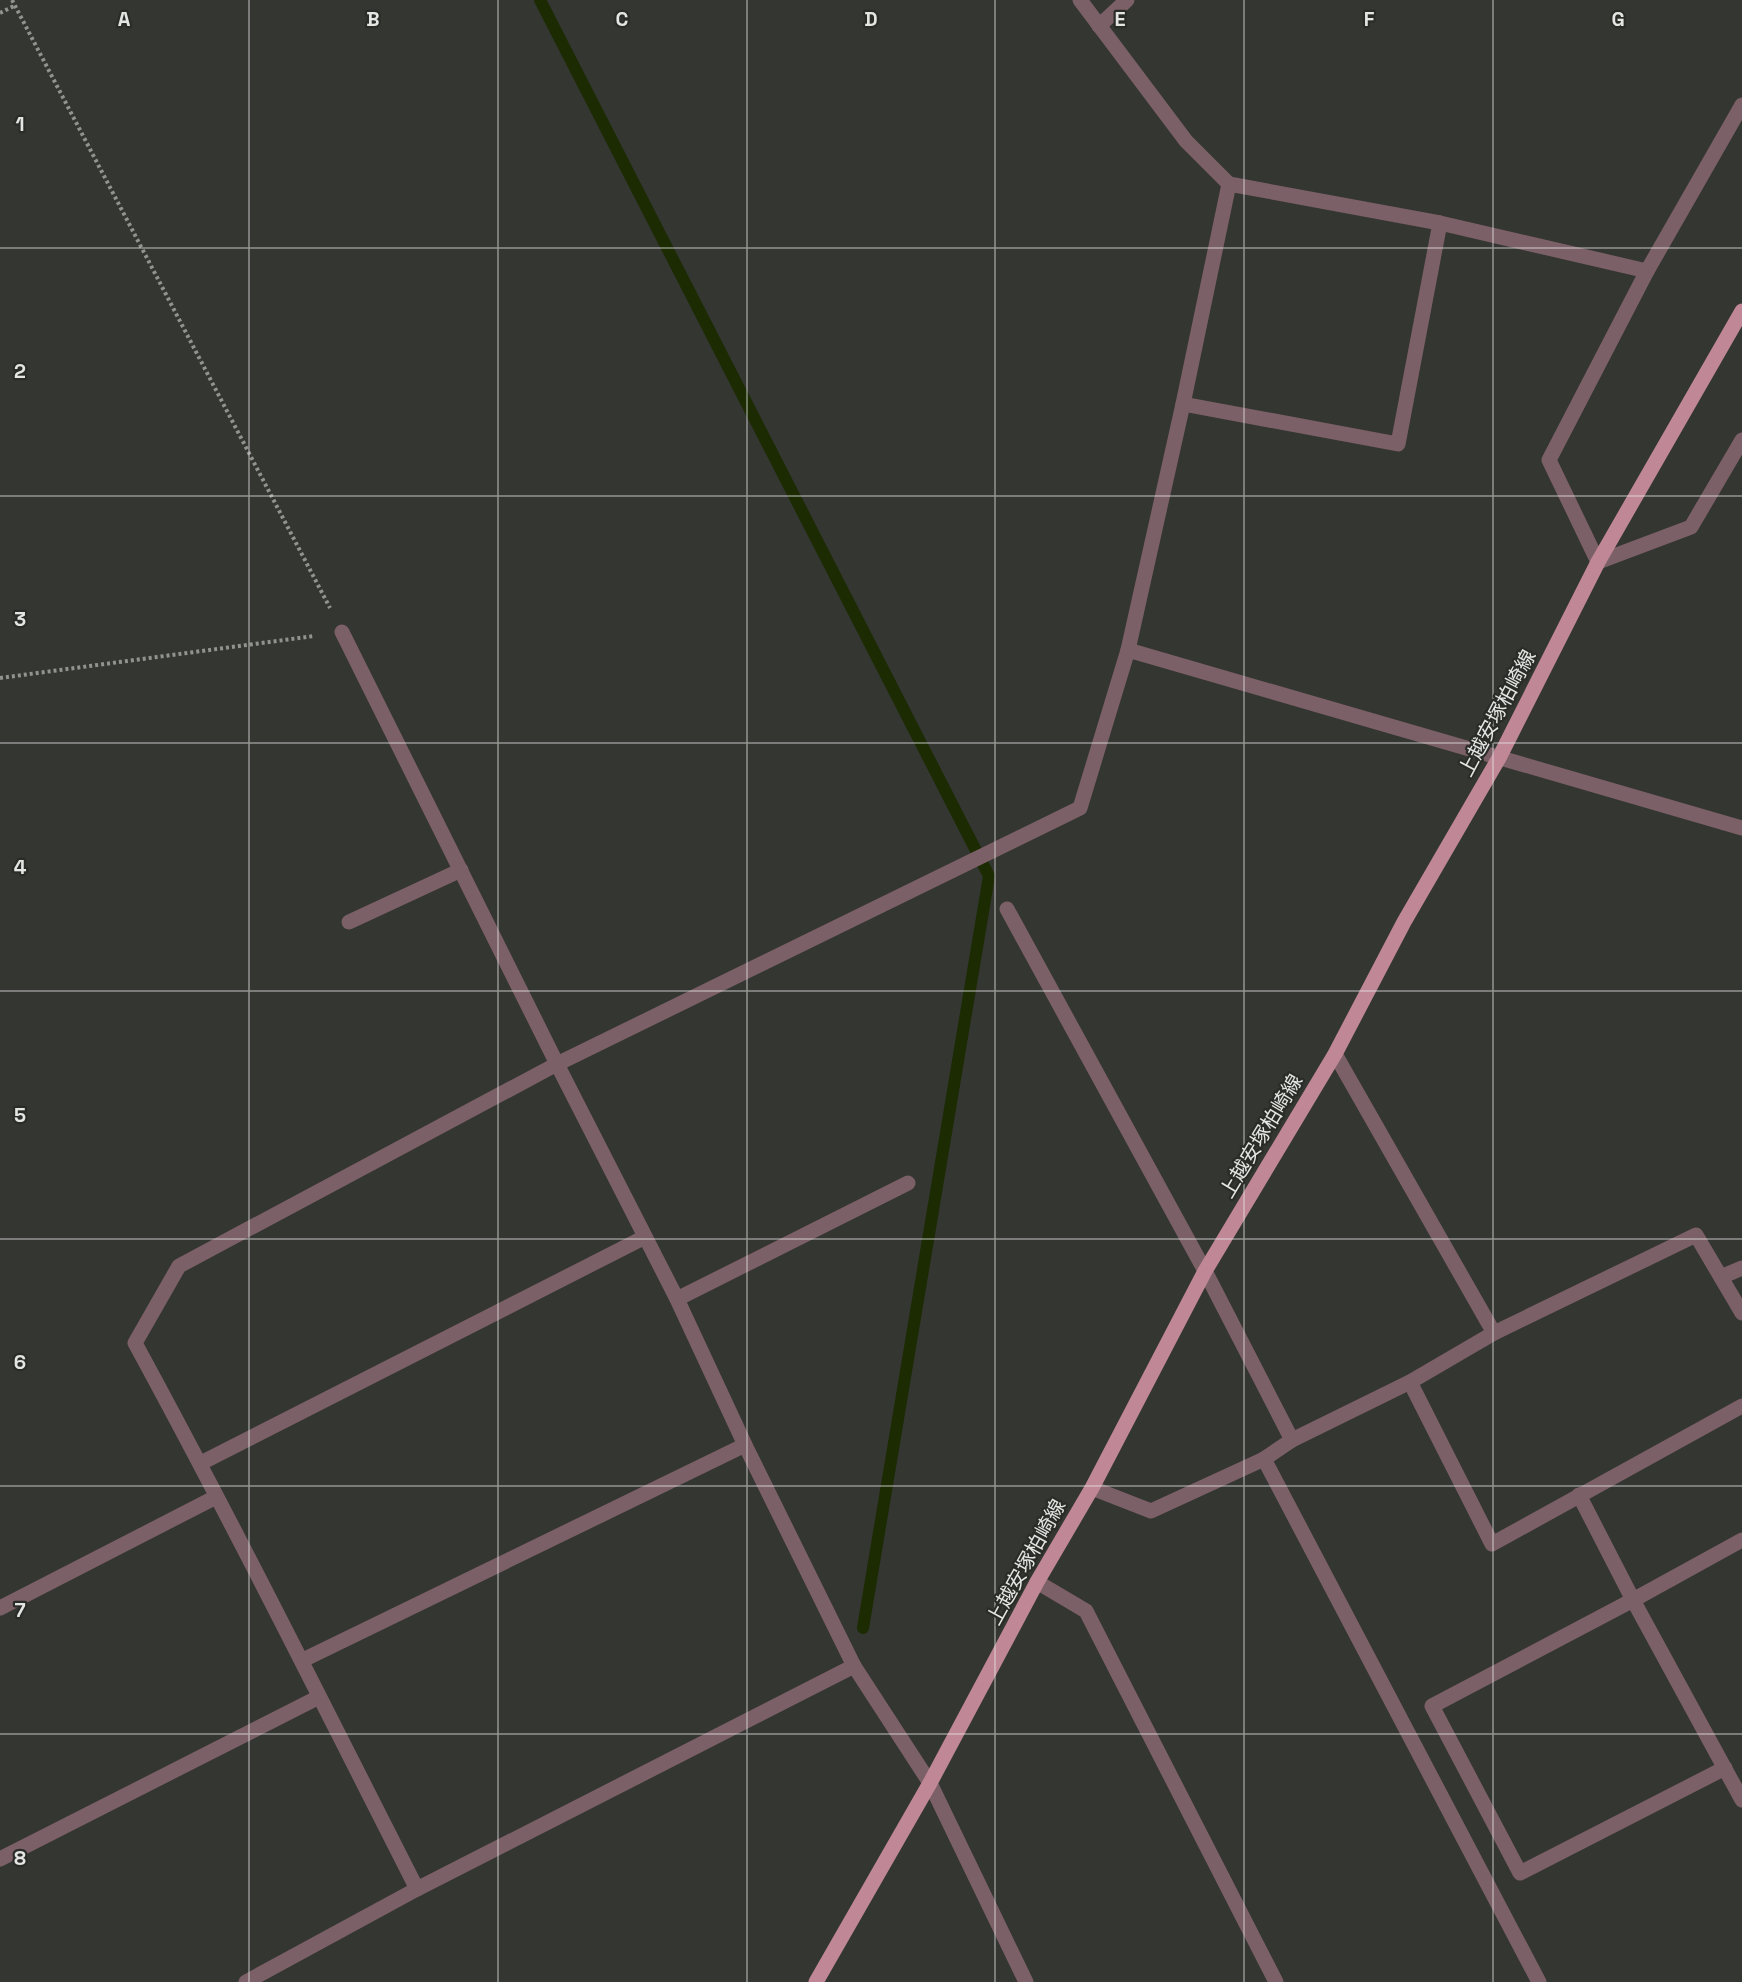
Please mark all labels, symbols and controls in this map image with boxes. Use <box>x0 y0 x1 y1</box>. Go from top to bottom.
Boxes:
text: A <box>118 6 131 32</box>
text: B <box>366 6 380 32</box>
text: C <box>616 6 629 32</box>
text: D <box>864 6 878 32</box>
text: E <box>1114 6 1126 32</box>
text: F <box>1364 6 1375 32</box>
text: G <box>1611 6 1625 32</box>
text: 1 <box>15 111 25 137</box>
text: 2 <box>14 358 26 384</box>
text: 3 <box>14 606 26 632</box>
street label: 上越安塚柏崎線 <box>1453 645 1541 781</box>
text: 4 <box>14 854 27 880</box>
street label: 上越安塚柏崎線 <box>1214 1069 1308 1203</box>
text: 5 <box>14 1102 26 1128</box>
text: 6 <box>14 1349 26 1375</box>
street label: 上越安塚柏崎線 <box>981 1494 1071 1630</box>
text: 7 <box>14 1597 26 1623</box>
text: 8 <box>14 1845 26 1871</box>

